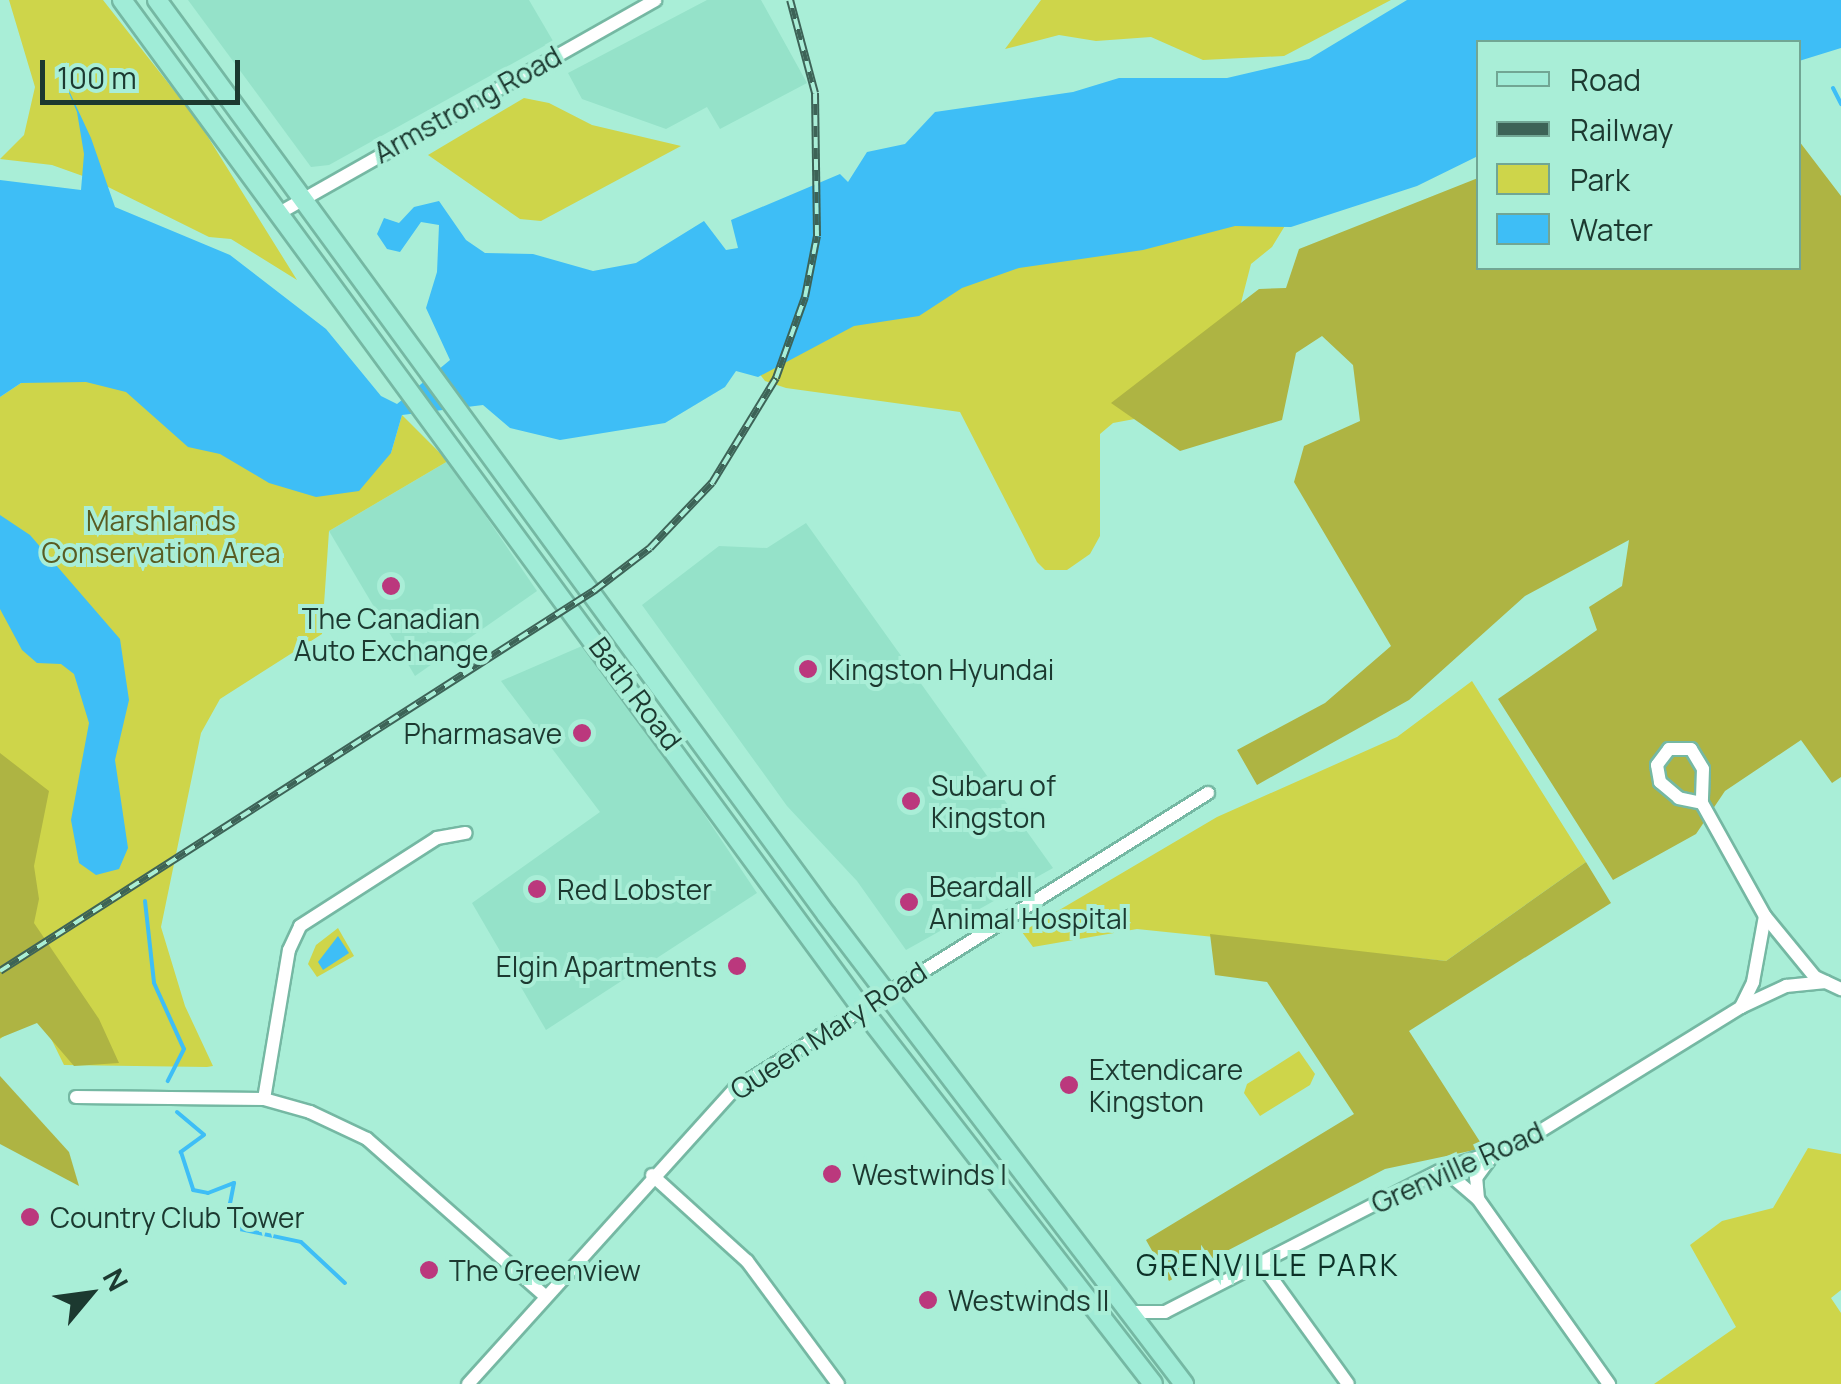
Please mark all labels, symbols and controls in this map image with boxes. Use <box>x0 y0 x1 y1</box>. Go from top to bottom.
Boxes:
street label: Armstrong Road <box>367 39 567 169</box>
scale bar <box>45 40 245 102</box>
legend <box>1476 40 1801 270</box>
text: 100 m <box>57 57 137 98</box>
text: Road <box>1570 59 1641 100</box>
text: Railway <box>1570 109 1673 150</box>
text: Park <box>1570 159 1630 200</box>
text: Water <box>1570 209 1653 250</box>
park label: Marshlands Conservation Area <box>41 503 281 569</box>
marker: The Canadian Auto Exchange <box>380 575 402 597</box>
place label: The Canadian Auto Exchange <box>294 601 488 667</box>
street label: Bath Road <box>583 630 689 756</box>
place label: Kingston Hyundai <box>828 652 1054 686</box>
marker: Kingston Hyundai <box>797 658 819 680</box>
place label: Pharmasave <box>404 716 562 750</box>
marker: Pharmasave <box>571 722 593 744</box>
place label: Subaru of Kingston <box>931 768 1056 834</box>
marker: Subaru of Kingston <box>900 790 922 812</box>
place label: Beardall Animal Hospital <box>929 869 1128 935</box>
place label: Red Lobster <box>557 872 712 906</box>
marker: Red Lobster <box>526 878 548 900</box>
marker: Beardall Animal Hospital <box>898 891 920 913</box>
place label: Elgin Apartments <box>496 949 717 983</box>
street label: Queen Mary Road <box>724 954 932 1106</box>
marker: Elgin Apartments <box>726 955 748 977</box>
place label: Extendicare Kingston <box>1089 1052 1243 1118</box>
marker: Extendicare Kingston <box>1058 1074 1080 1096</box>
street label: Grenville Road <box>1366 1114 1548 1220</box>
place label: Westwinds I <box>852 1157 1007 1191</box>
marker: Westwinds I <box>821 1163 843 1185</box>
place label: Country Club Tower <box>50 1200 305 1234</box>
marker: Country Club Tower <box>19 1206 41 1228</box>
north arrow <box>40 1244 140 1344</box>
district label: GRENVILLE PARK <box>1136 1247 1400 1283</box>
place label: The Greenview <box>449 1253 641 1287</box>
marker: The Greenview <box>418 1259 440 1281</box>
text: N <box>95 1261 138 1297</box>
place label: Westwinds II <box>948 1283 1109 1317</box>
marker: Westwinds II <box>917 1289 939 1311</box>

